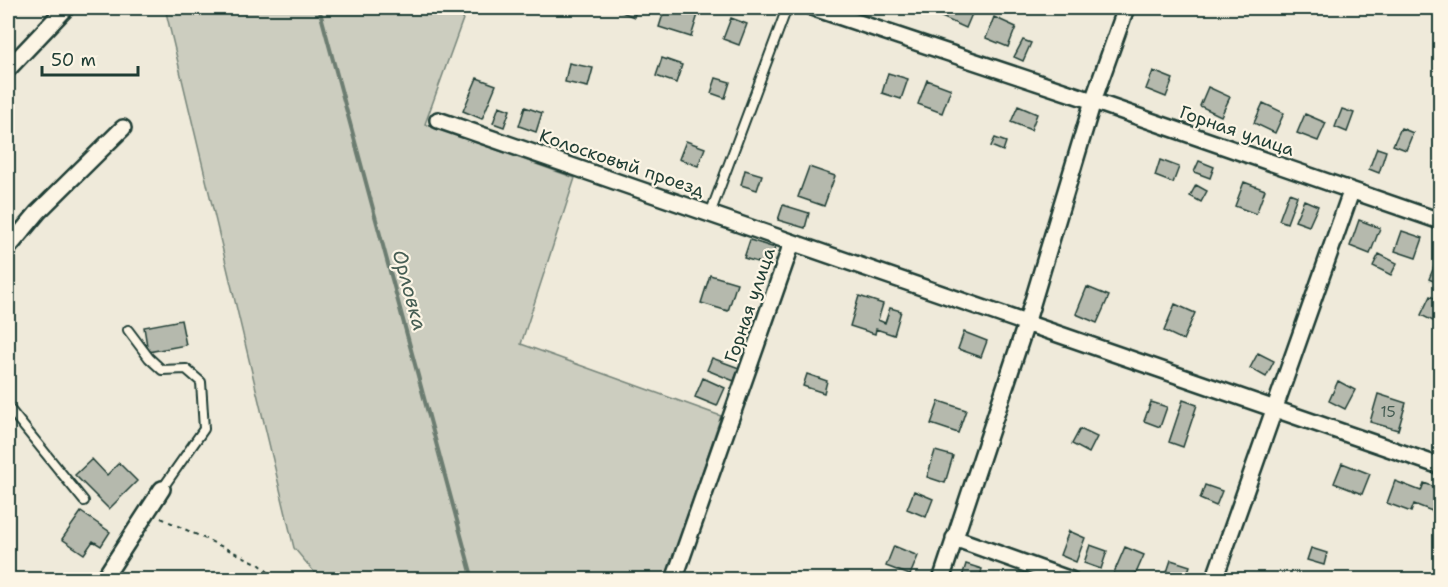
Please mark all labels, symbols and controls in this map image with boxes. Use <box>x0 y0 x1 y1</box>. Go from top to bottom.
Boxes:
scale bar <box>42 39 138 77</box>
text: 50 m <box>51 48 96 72</box>
street label: Горная улица <box>1176 100 1298 162</box>
street label: Колосковый проезд <box>536 123 709 203</box>
street label: Горная улица <box>719 244 781 366</box>
water label: Орловка <box>387 247 433 333</box>
house number: 15 <box>1380 402 1396 422</box>

